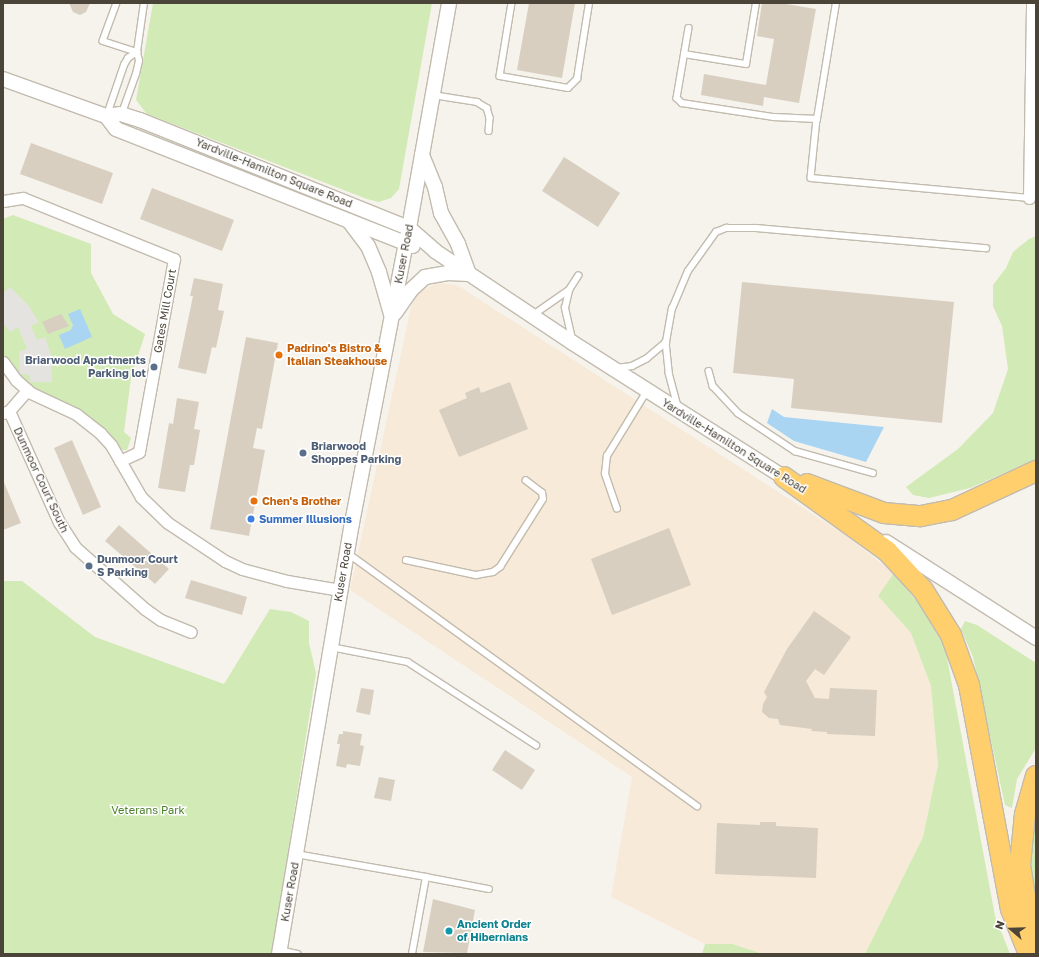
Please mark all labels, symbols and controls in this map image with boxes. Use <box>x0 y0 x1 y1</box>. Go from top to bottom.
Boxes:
street label: Yardville-Hamilton Square Road <box>194 135 354 211</box>
street label: Kuser Road <box>392 223 416 285</box>
street label: Gates Mill Court <box>151 268 179 354</box>
place label: Padrino's Bistro & Italian Steakhouse <box>287 342 387 368</box>
marker: Padrino's Bistro & Italian Steakhouse <box>274 350 284 360</box>
place label: Briarwood Apartments Parking lot <box>25 354 146 380</box>
marker: Briarwood Apartments Parking lot <box>149 362 159 372</box>
street label: Yardville-Hamilton Square Road <box>659 396 809 496</box>
street label: Dunmoor Court South <box>11 425 71 535</box>
place label: Briarwood Shoppes Parking <box>311 440 401 466</box>
marker: Briarwood Shoppes Parking <box>298 448 308 458</box>
place label: Chen's Brother <box>262 494 341 508</box>
marker: Chen's Brother <box>249 496 259 506</box>
place label: Summer Illusions <box>259 512 352 526</box>
marker: Summer Illusions <box>246 514 256 524</box>
street label: Kuser Road <box>331 541 355 603</box>
place label: Dunmoor Court S Parking <box>97 553 178 579</box>
marker: Dunmoor Court S Parking <box>84 561 94 571</box>
park label: Veterans Park <box>111 803 185 817</box>
street label: Kuser Road <box>278 861 302 923</box>
north arrow <box>991 909 1031 949</box>
place label: Ancient Order of Hibernians <box>457 918 531 944</box>
text: N <box>992 919 1007 931</box>
marker: Ancient Order of Hibernians <box>444 926 454 936</box>

